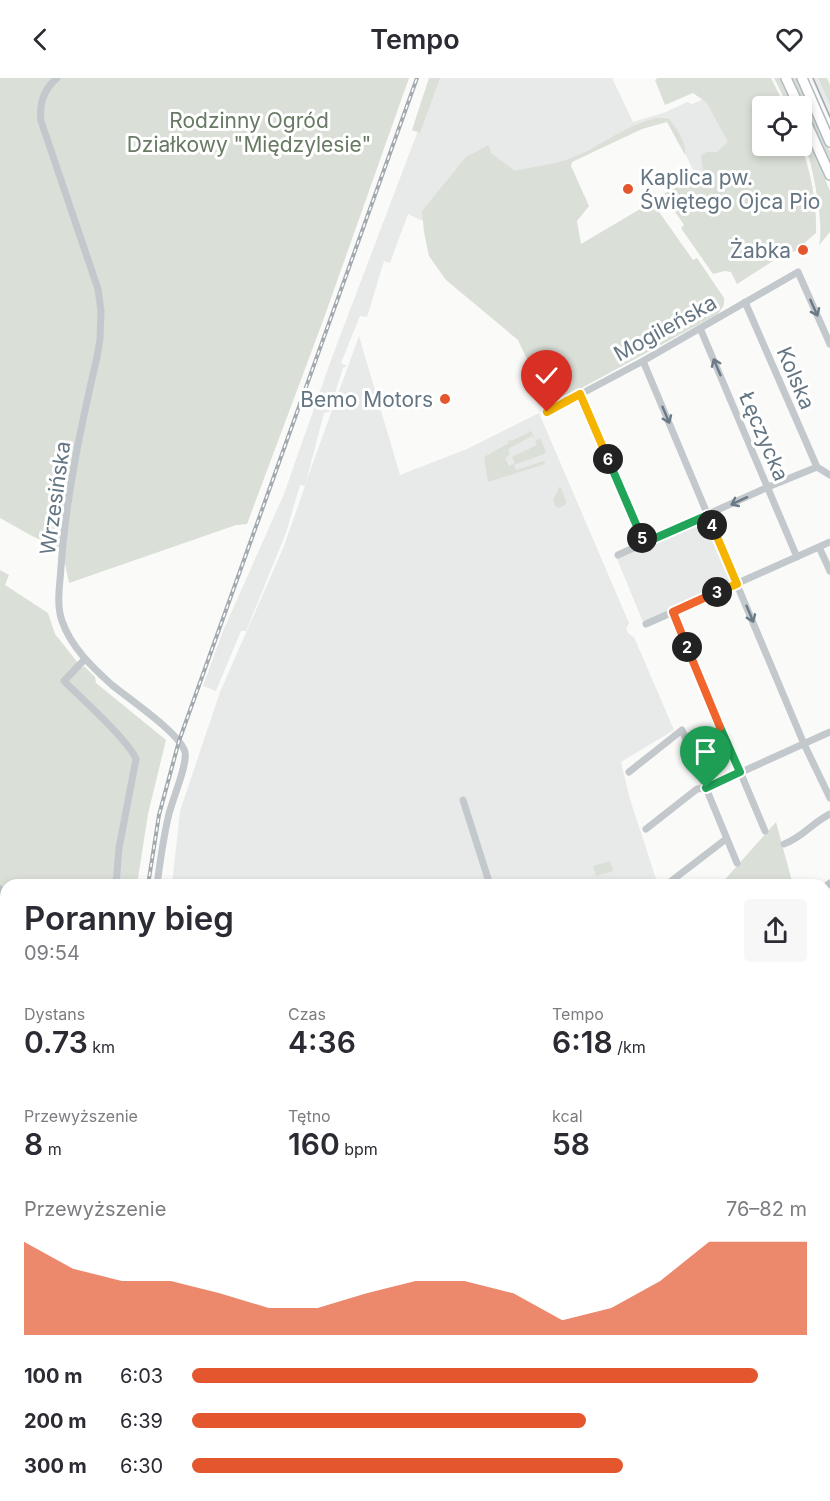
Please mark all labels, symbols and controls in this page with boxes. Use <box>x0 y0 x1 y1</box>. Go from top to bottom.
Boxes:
icon: back <box>24 23 57 56</box>
text: Tempo <box>370 23 460 56</box>
icon: heart <box>773 23 806 56</box>
map controls <box>752 96 812 156</box>
button: locate <box>752 96 812 156</box>
park label: Rodzinny Ogród Działkowy "Międzylesie" <box>127 108 371 157</box>
place label: Kaplica pw. Świętego Ojca Pio <box>640 165 820 214</box>
marker: Kaplica pw. Świętego Ojca Pio <box>621 182 635 196</box>
place label: Żabka <box>730 237 791 263</box>
marker: Żabka <box>796 243 810 257</box>
street label: Mogileńska <box>609 290 721 366</box>
one-way arrow <box>809 298 820 317</box>
street label: Kolska <box>772 343 820 413</box>
pin <box>521 350 572 412</box>
icon: check <box>530 359 563 392</box>
one-way arrow <box>711 359 722 377</box>
place label: Bemo Motors <box>300 387 433 412</box>
street label: Łęczycka <box>734 388 794 484</box>
marker: Bemo Motors <box>438 392 452 406</box>
one-way arrow <box>661 405 672 423</box>
street label: Wrzesińska <box>35 440 75 556</box>
pin: 6 <box>593 444 623 474</box>
text: 6 <box>603 449 613 469</box>
one-way arrow <box>730 495 748 507</box>
pin: 4 <box>697 510 727 540</box>
text: 4 <box>707 515 717 535</box>
pin: 5 <box>627 523 657 553</box>
text: 5 <box>637 528 647 548</box>
pin: 3 <box>702 577 732 607</box>
text: 3 <box>712 582 722 602</box>
one-way arrow <box>744 604 756 622</box>
pin: 2 <box>672 632 702 662</box>
text: 2 <box>682 637 692 657</box>
pin <box>680 726 731 788</box>
icon: arrive <box>689 735 722 768</box>
text: Poranny bieg <box>24 898 234 938</box>
button: share <box>744 899 807 962</box>
text: 09:54 <box>24 941 80 965</box>
text: Dystans <box>24 1004 85 1024</box>
text: Czas <box>288 1004 326 1024</box>
text: Tempo <box>552 1004 604 1024</box>
text: 0.73 <box>24 1024 88 1060</box>
text: 4:36 <box>288 1024 356 1060</box>
text: 6:18 <box>552 1024 613 1060</box>
text: km <box>88 1037 115 1057</box>
text: /km <box>613 1037 646 1057</box>
text: Przewyższenie <box>24 1106 138 1126</box>
text: Tętno <box>288 1106 331 1126</box>
text: kcal <box>552 1106 583 1126</box>
text: 8 <box>24 1126 43 1162</box>
text: 160 <box>288 1126 340 1162</box>
text: 58 <box>552 1126 590 1162</box>
text: m <box>43 1139 62 1159</box>
text: bpm <box>340 1139 378 1159</box>
text: Przewyższenie <box>24 1197 166 1221</box>
text: 76–82 m <box>726 1197 807 1221</box>
text: 100 m <box>24 1364 83 1388</box>
text: 6:03 <box>120 1364 163 1388</box>
text: 200 m <box>24 1409 87 1433</box>
text: 6:39 <box>120 1409 163 1433</box>
text: 300 m <box>24 1454 87 1478</box>
text: 6:30 <box>120 1454 163 1478</box>

